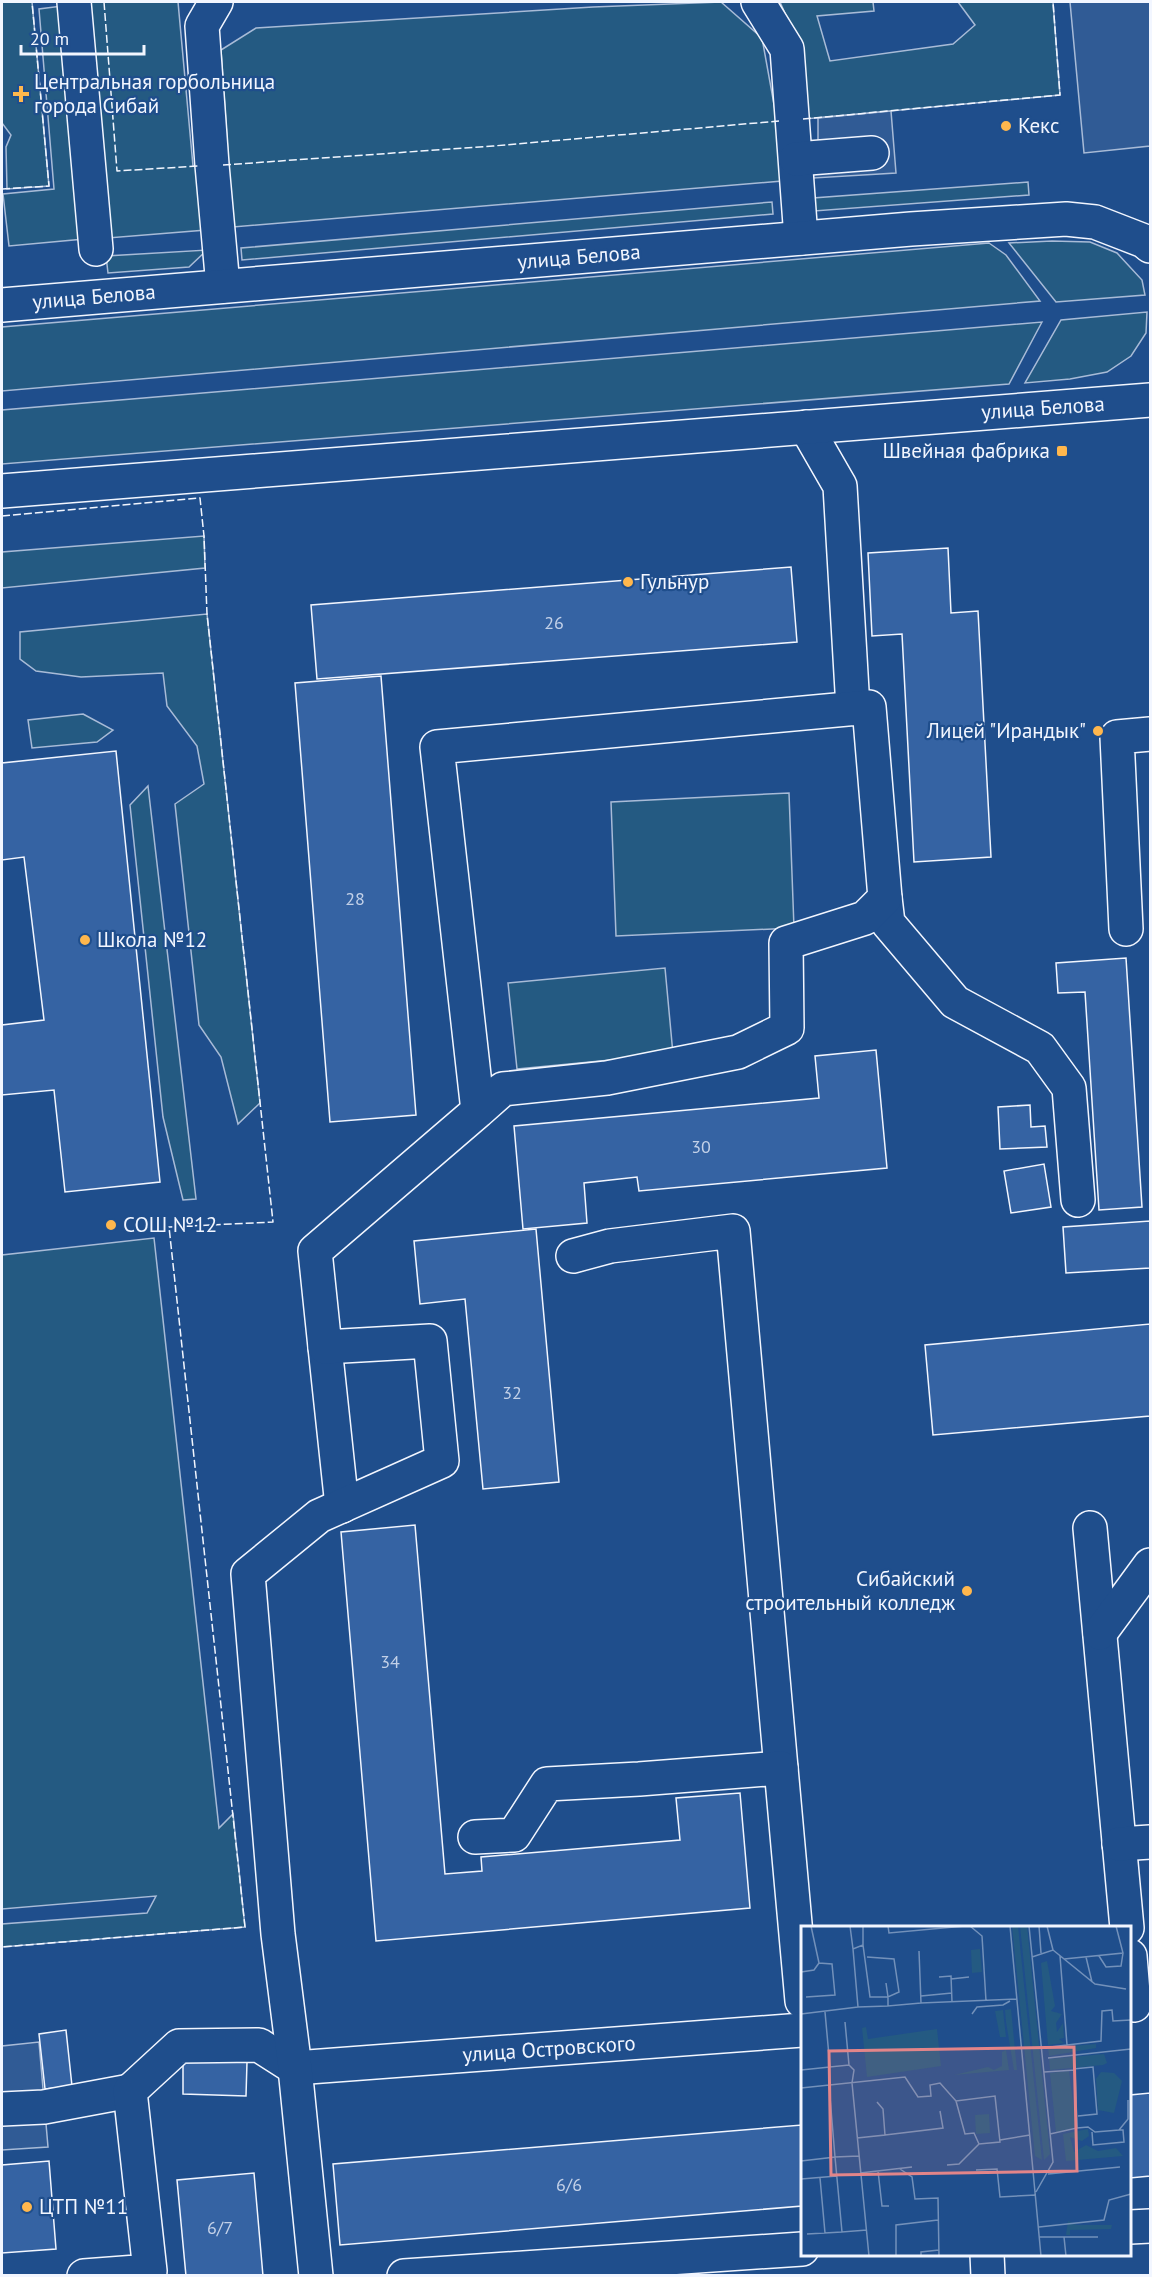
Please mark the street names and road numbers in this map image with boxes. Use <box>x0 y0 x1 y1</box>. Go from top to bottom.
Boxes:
street label: улица Белова <box>516 238 642 275</box>
street label: улица Белова <box>31 278 157 315</box>
street label: улица Белова <box>980 390 1106 425</box>
street label: улица Островского <box>462 2029 636 2068</box>

